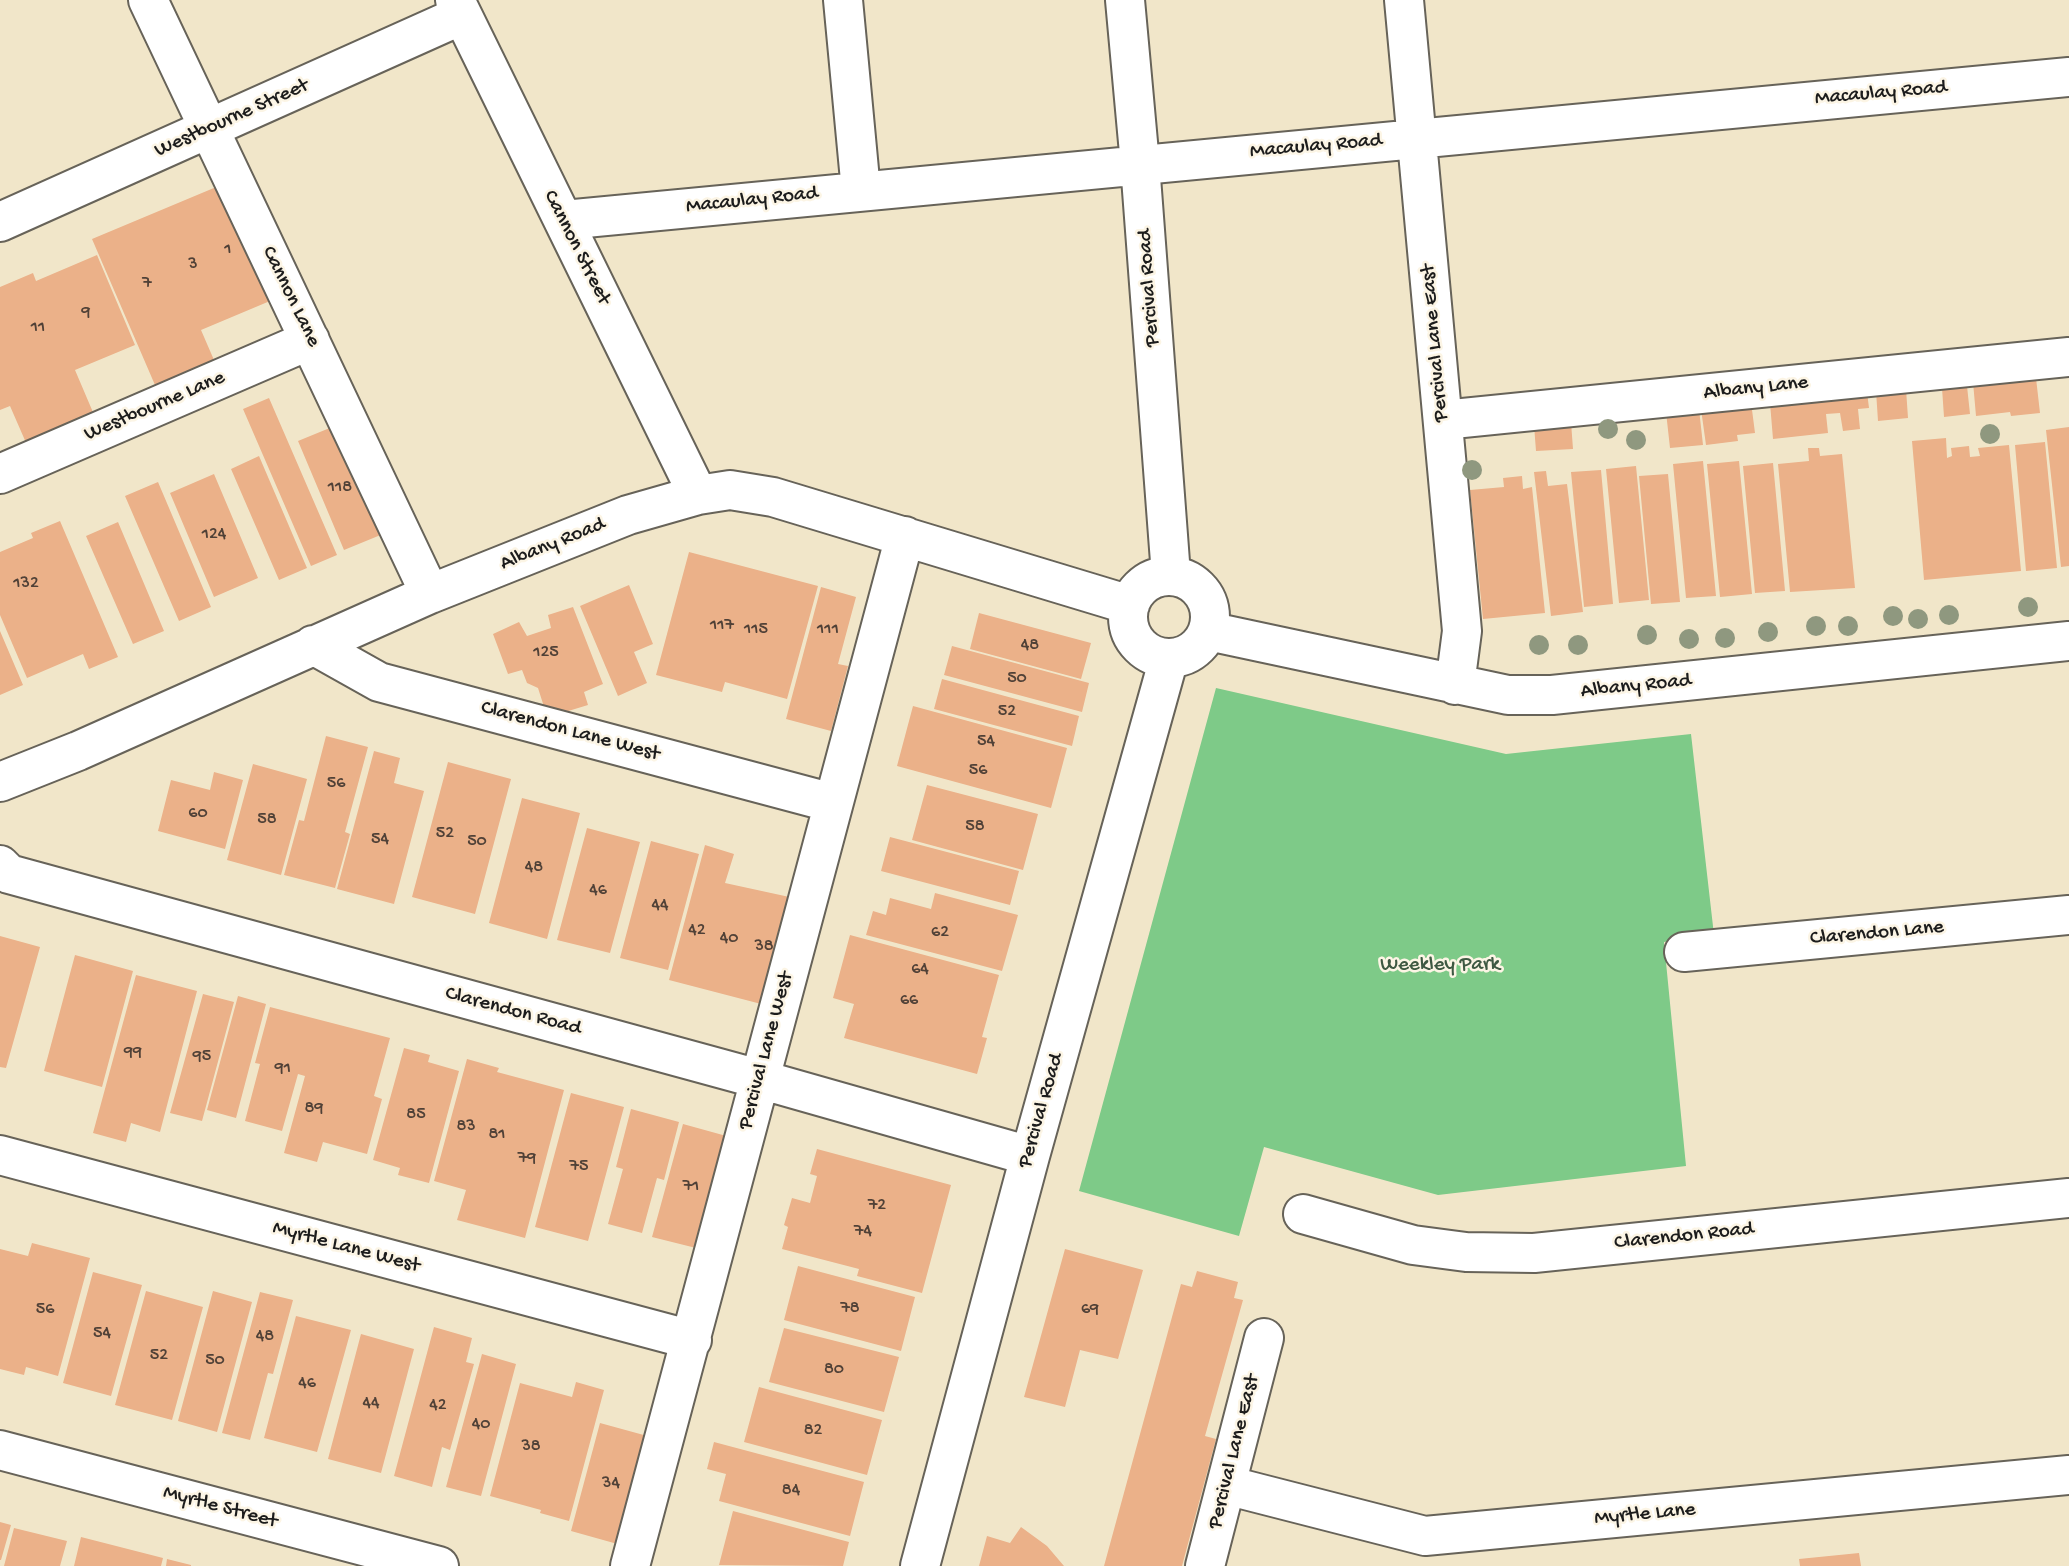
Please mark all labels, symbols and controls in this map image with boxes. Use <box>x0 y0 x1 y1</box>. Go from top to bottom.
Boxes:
street label: Westbourne Street <box>151 74 313 164</box>
street label: Macaulay Road <box>1814 76 1948 112</box>
street label: Macaulay Road <box>1249 129 1383 165</box>
street label: Macaulay Road <box>685 182 819 220</box>
street label: Cannon Street <box>536 187 616 309</box>
street label: Percival Road <box>1133 228 1167 348</box>
house number: 1 <box>224 239 232 261</box>
street label: Cannon Lane <box>255 242 325 352</box>
house number: 3 <box>188 254 198 276</box>
street label: Percival Lane East <box>1417 263 1455 423</box>
house number: 7 <box>142 273 152 295</box>
house number: 9 <box>81 302 91 324</box>
house number: 11 <box>31 317 45 339</box>
street label: Westbourne Lane <box>81 366 229 448</box>
street label: Albany Lane <box>1702 371 1810 407</box>
house number: 118 <box>328 477 352 499</box>
street label: Albany Road <box>497 513 609 577</box>
house number: 124 <box>202 524 226 546</box>
house number: 132 <box>13 573 39 595</box>
house number: 117 <box>710 615 734 637</box>
house number: 115 <box>744 619 768 641</box>
house number: 111 <box>817 619 839 641</box>
house number: 48 <box>1021 635 1039 657</box>
house number: 125 <box>533 642 559 664</box>
house number: 50 <box>1007 668 1027 690</box>
street label: Albany Road <box>1580 669 1692 705</box>
street label: Clarendon Lane West <box>478 696 662 768</box>
house number: 52 <box>998 701 1016 723</box>
house number: 54 <box>977 731 995 753</box>
house number: 56 <box>969 760 987 782</box>
house number: 56 <box>327 773 345 795</box>
house number: 60 <box>188 803 208 825</box>
house number: 58 <box>257 809 277 831</box>
house number: 58 <box>965 816 985 838</box>
house number: 52 <box>436 823 454 845</box>
house number: 54 <box>371 829 389 851</box>
house number: 50 <box>467 831 487 853</box>
house number: 48 <box>525 857 543 879</box>
house number: 46 <box>589 880 607 902</box>
house number: 44 <box>651 895 669 917</box>
street label: Clarendon Lane <box>1809 916 1945 952</box>
house number: 42 <box>688 920 706 942</box>
house number: 62 <box>931 922 949 944</box>
house number: 40 <box>720 928 738 950</box>
house number: 38 <box>754 936 774 958</box>
park label: Weekley Park <box>1380 953 1500 979</box>
house number: 64 <box>911 959 929 981</box>
street label: Percival Lane West <box>734 969 800 1133</box>
street label: Clarendon Road <box>442 982 584 1042</box>
house number: 66 <box>900 990 918 1012</box>
house number: 99 <box>124 1042 142 1064</box>
house number: 95 <box>193 1046 211 1068</box>
street label: Percival Road <box>1014 1051 1070 1171</box>
house number: 91 <box>275 1058 291 1080</box>
house number: 89 <box>305 1098 323 1120</box>
house number: 85 <box>406 1104 426 1126</box>
house number: 83 <box>456 1116 476 1138</box>
house number: 81 <box>488 1124 506 1146</box>
house number: 79 <box>518 1148 536 1170</box>
house number: 75 <box>570 1156 588 1178</box>
house number: 71 <box>683 1176 699 1198</box>
house number: 72 <box>868 1195 886 1217</box>
street label: Myrtle Lane West <box>270 1216 422 1280</box>
street label: Clarendon Road <box>1613 1217 1755 1257</box>
house number: 74 <box>854 1221 872 1243</box>
house number: 78 <box>840 1298 860 1320</box>
house number: 56 <box>36 1299 54 1321</box>
house number: 69 <box>1081 1299 1099 1321</box>
house number: 54 <box>93 1323 111 1345</box>
house number: 48 <box>256 1326 274 1348</box>
house number: 52 <box>150 1345 168 1367</box>
house number: 50 <box>205 1350 225 1372</box>
house number: 80 <box>824 1359 844 1381</box>
street label: Percival Lane East <box>1204 1372 1266 1532</box>
house number: 46 <box>298 1373 316 1395</box>
house number: 44 <box>362 1393 380 1415</box>
house number: 42 <box>429 1395 447 1417</box>
house number: 40 <box>472 1414 490 1436</box>
house number: 82 <box>804 1420 822 1442</box>
house number: 38 <box>521 1436 541 1458</box>
house number: 34 <box>602 1473 620 1495</box>
house number: 84 <box>782 1480 800 1502</box>
street label: Myrtle Street <box>160 1481 280 1535</box>
street label: Myrtle Lane <box>1593 1498 1697 1532</box>

